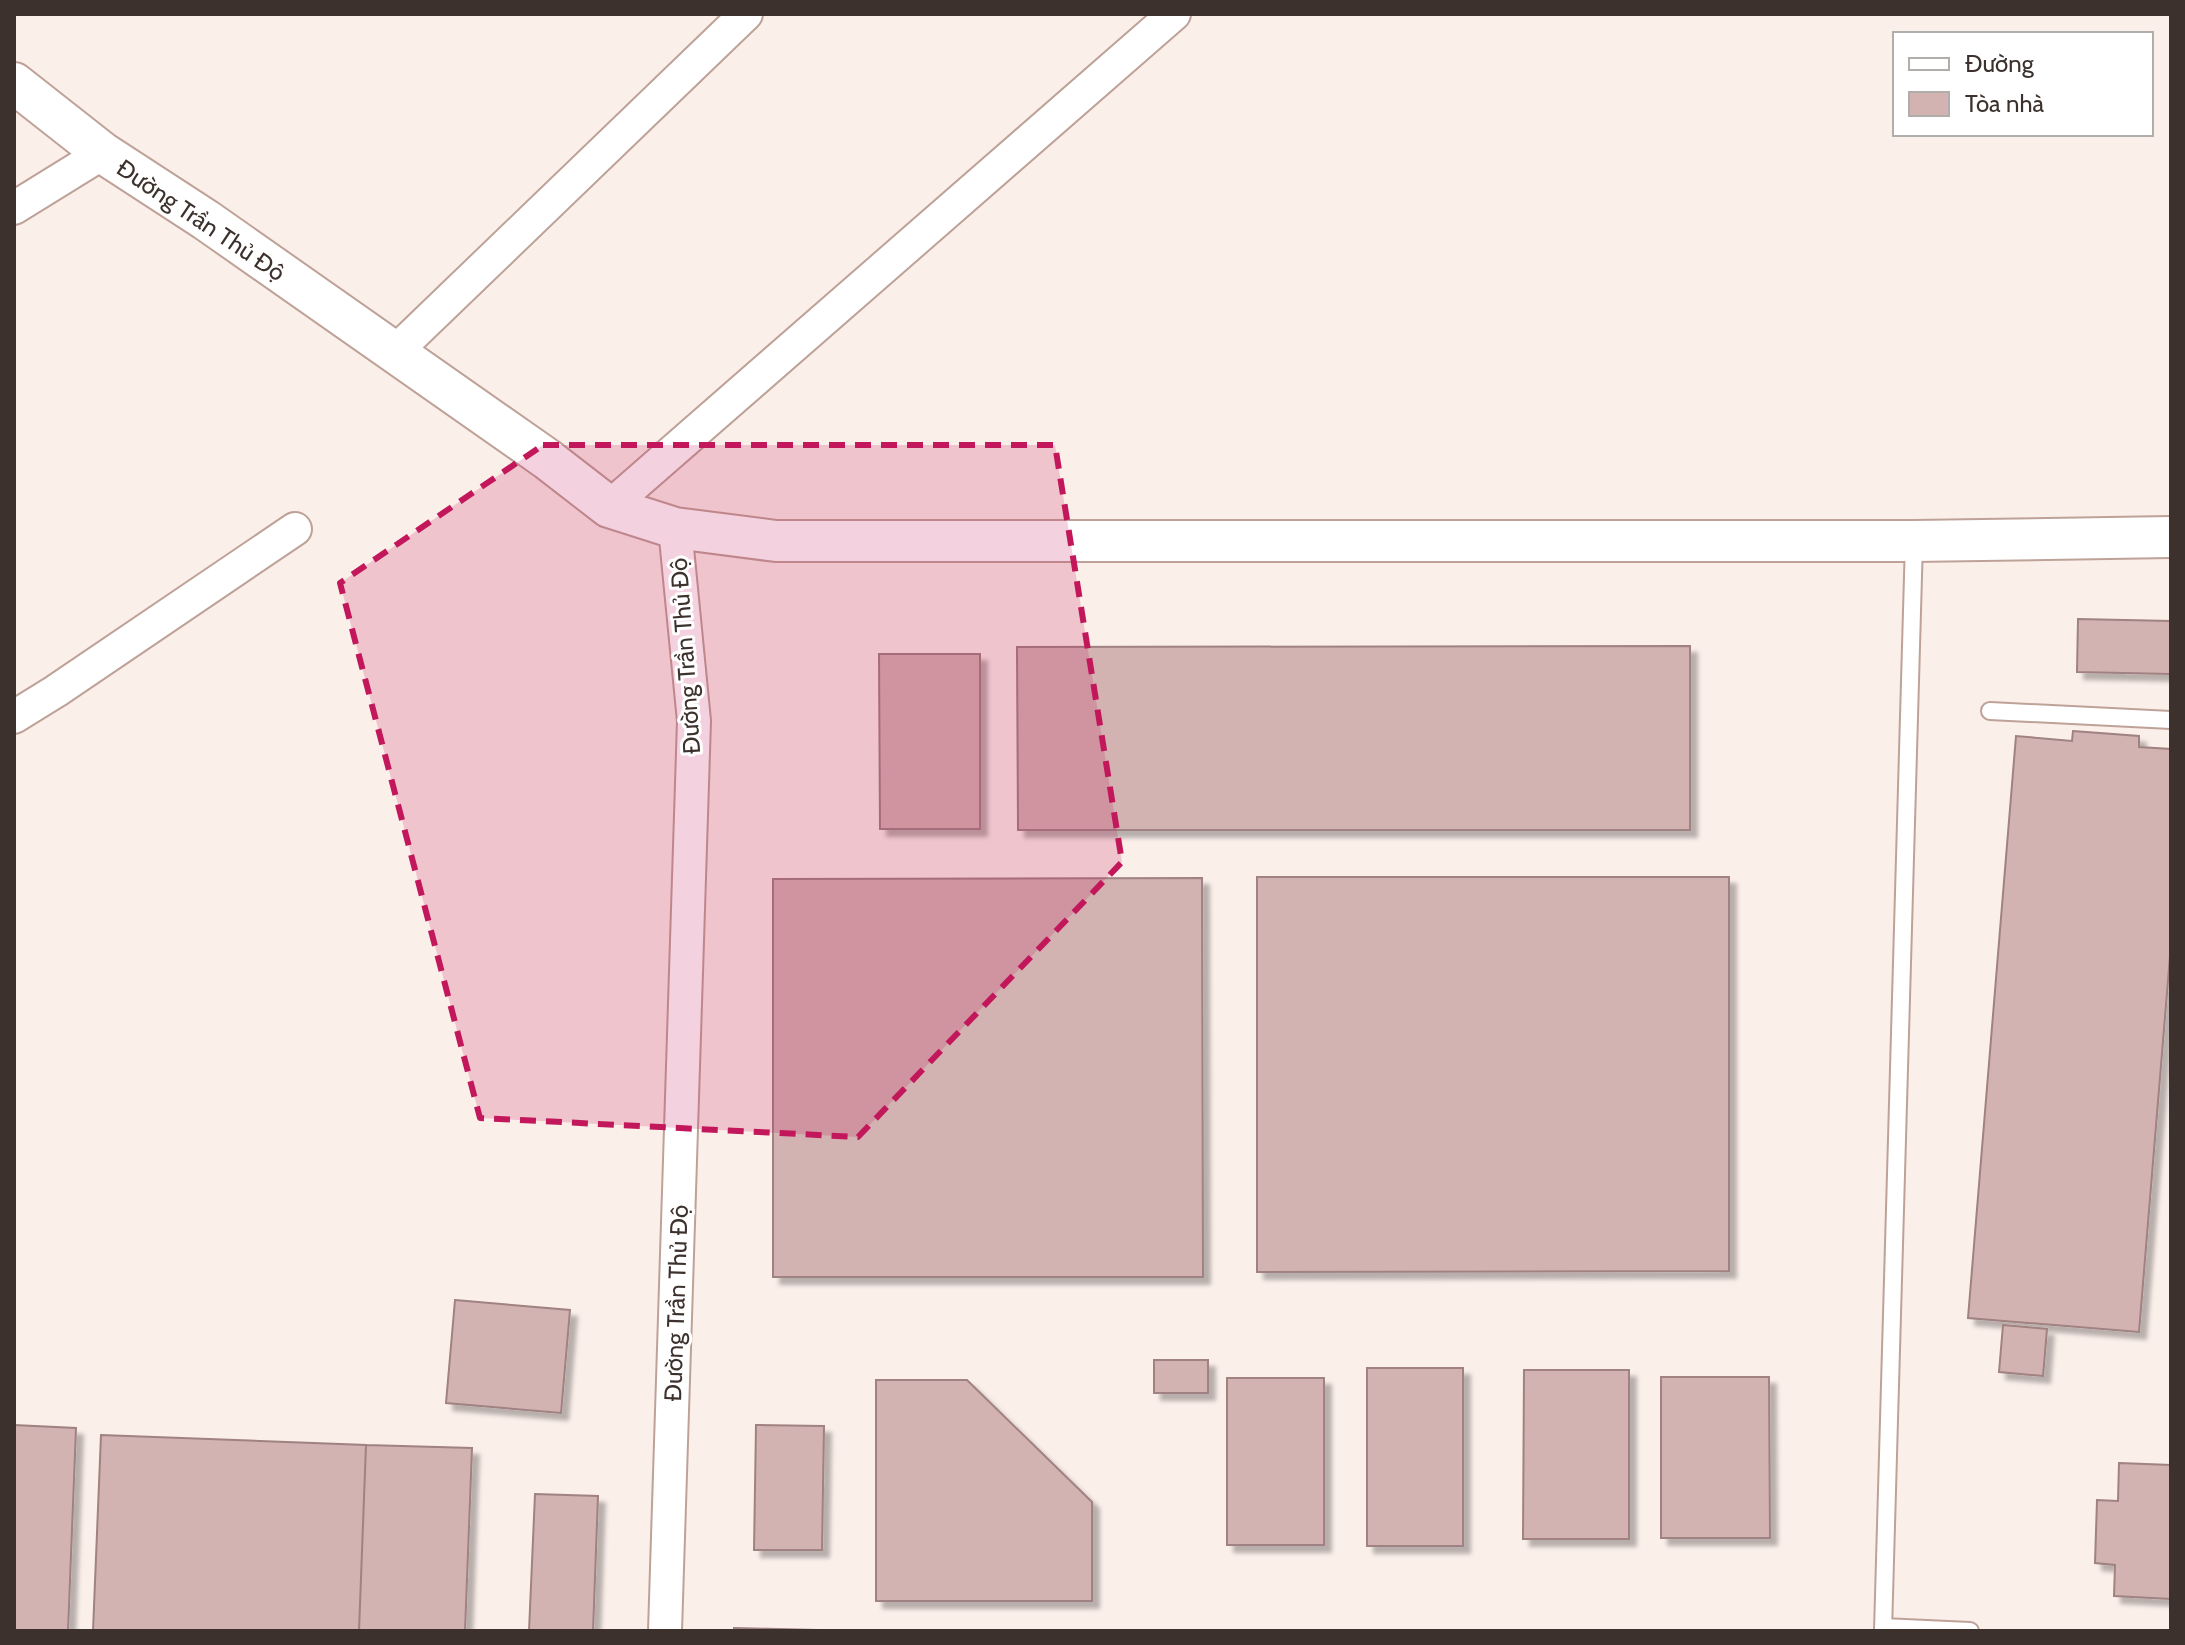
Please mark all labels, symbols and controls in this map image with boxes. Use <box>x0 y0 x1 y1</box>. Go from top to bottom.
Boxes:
legend <box>1893 32 2153 136</box>
text: Đường <box>1965 49 2035 78</box>
text: Tòa nhà <box>1965 89 2044 118</box>
street label: Đường Trần Thủ Độ <box>111 153 291 287</box>
street label: Đường Trần Thủ Độ <box>664 557 706 755</box>
street label: Đường Trần Thủ Độ <box>658 1204 694 1402</box>

